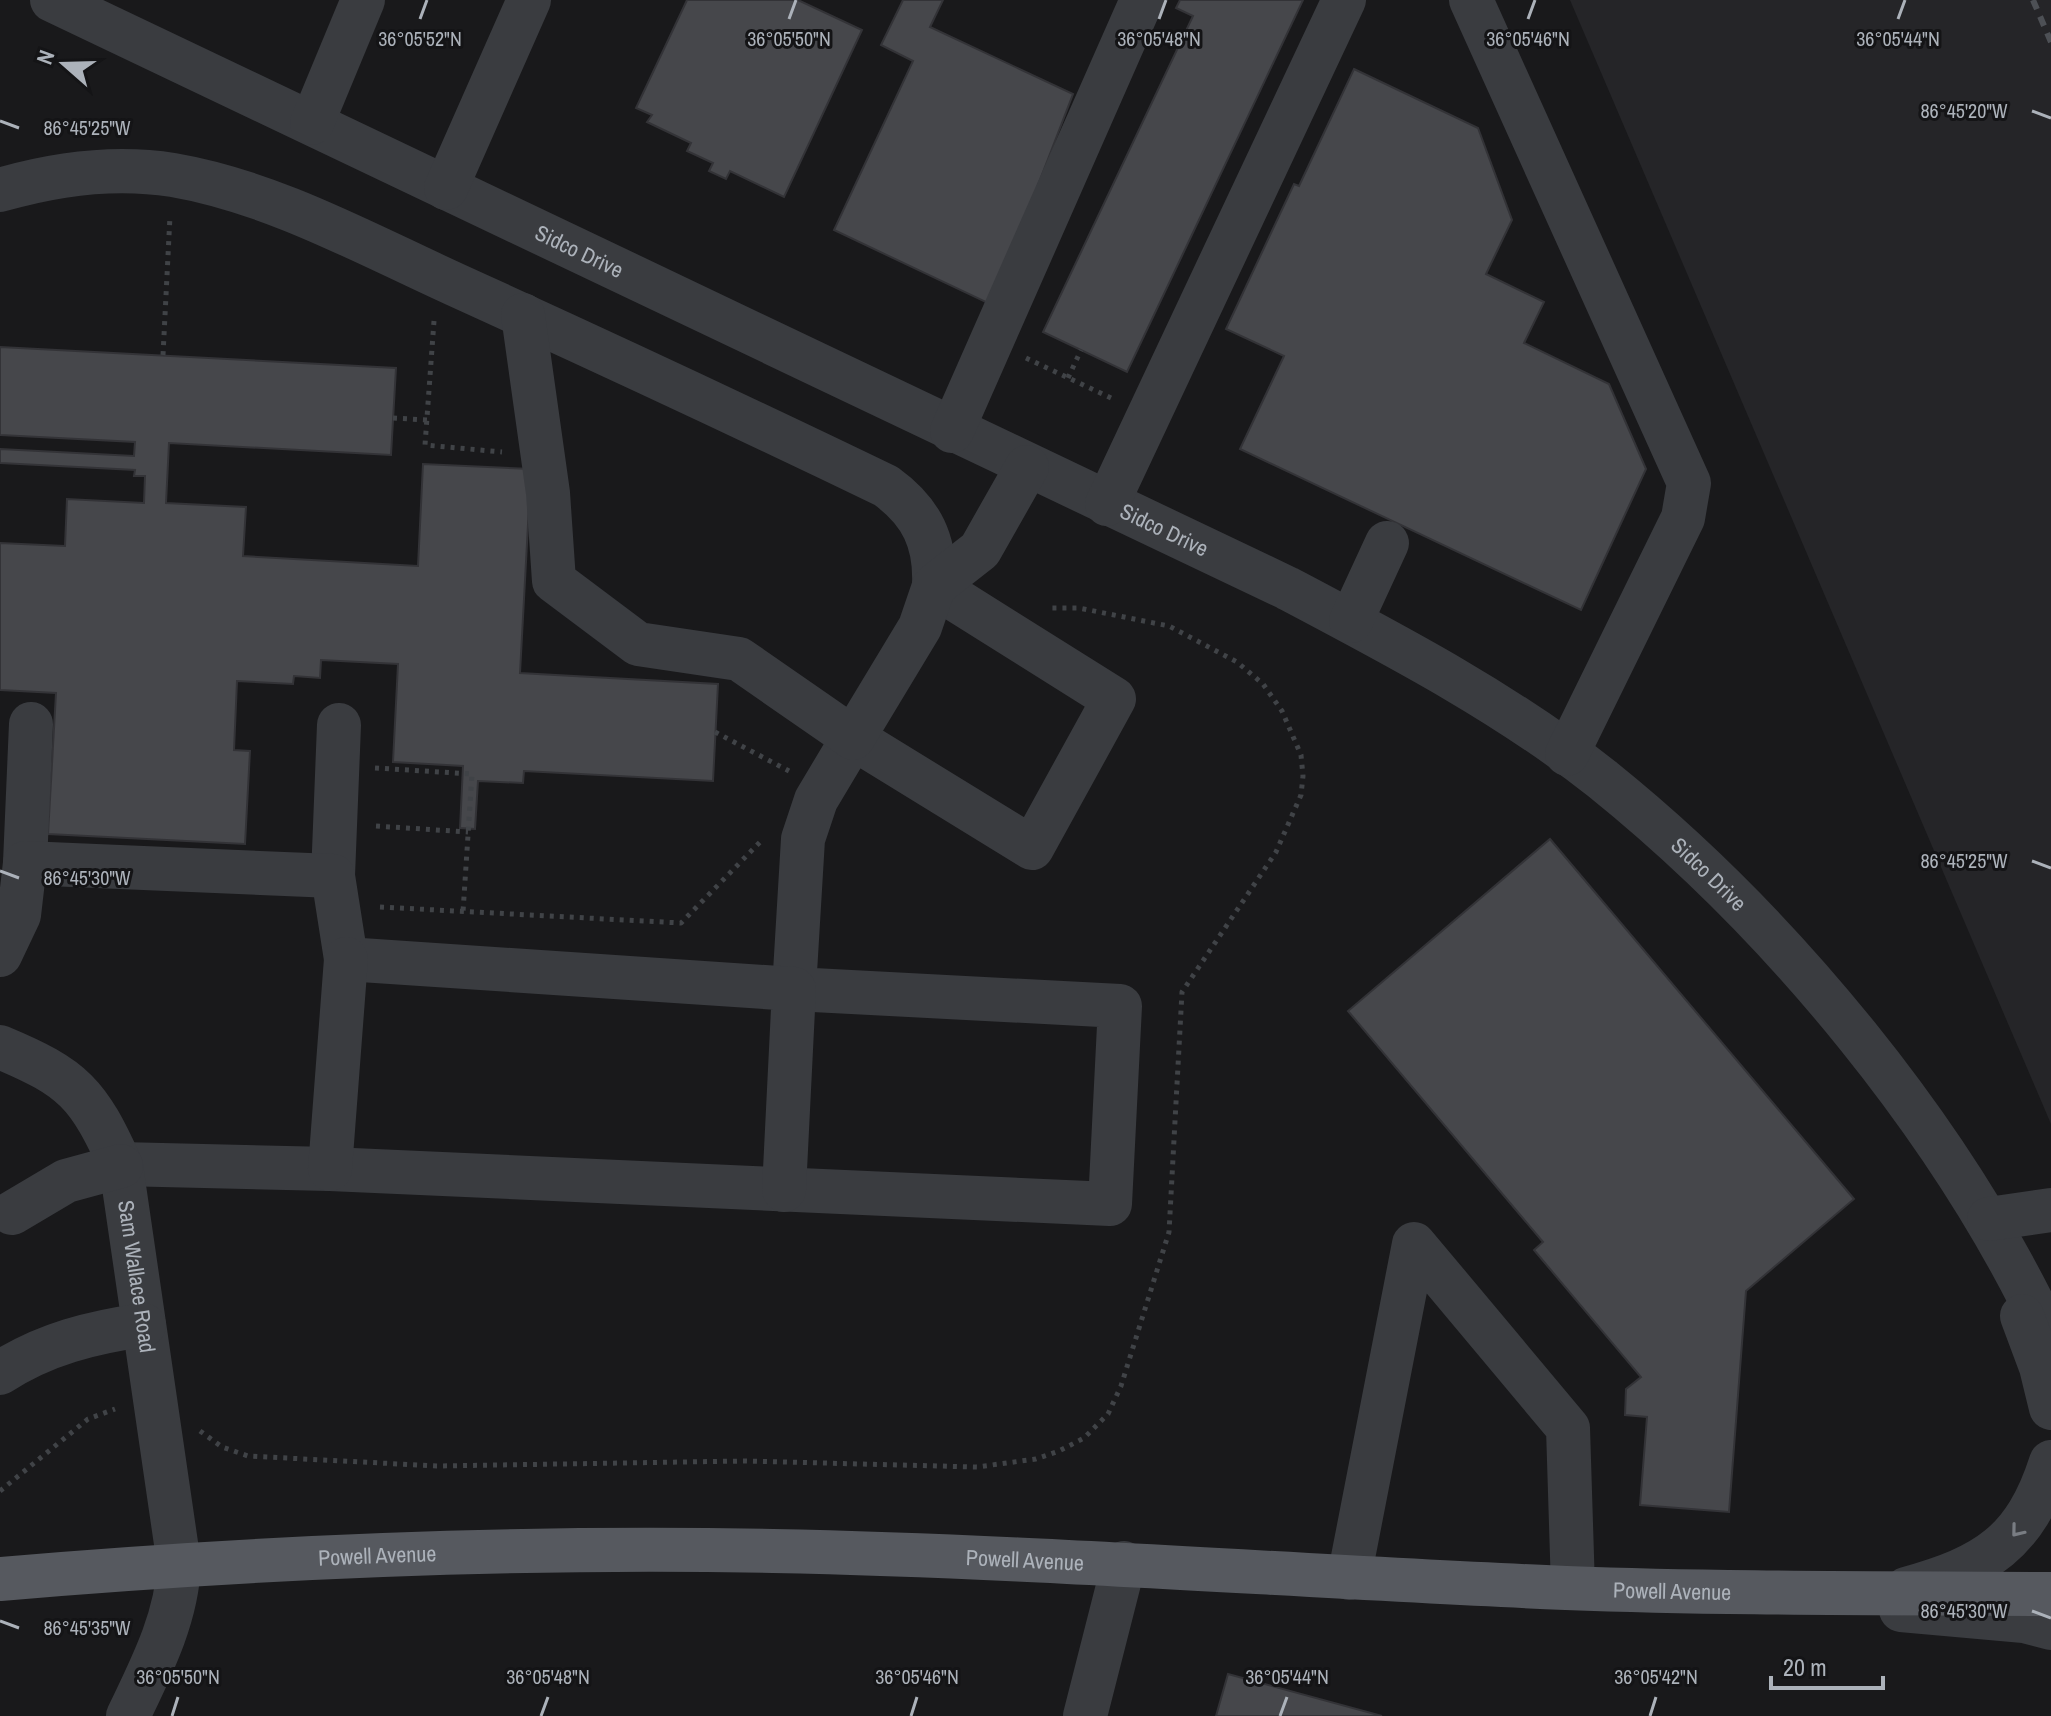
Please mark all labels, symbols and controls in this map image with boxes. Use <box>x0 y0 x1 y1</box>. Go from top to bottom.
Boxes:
north arrow <box>24 24 104 104</box>
text: 36°05'52"N <box>378 25 462 52</box>
text: 36°05'50"N <box>747 25 831 52</box>
text: 36°05'48"N <box>1117 25 1201 52</box>
text: 36°05'46"N <box>1486 25 1570 52</box>
text: 36°05'44"N <box>1856 25 1940 52</box>
text: N <box>29 46 62 68</box>
text: 86°45'20"W <box>1920 97 2008 124</box>
text: 86°45'25"W <box>43 114 131 141</box>
street label: Sidco Drive <box>530 217 628 285</box>
street label: Sidco Drive <box>1115 496 1213 563</box>
street label: Sidco Drive <box>1665 830 1753 918</box>
text: 86°45'25"W <box>1920 847 2008 874</box>
text: 86°45'30"W <box>43 864 131 891</box>
street label: Sam Wallace Road <box>111 1198 163 1355</box>
one-way arrow <box>2012 1522 2027 1536</box>
street label: Powell Avenue <box>317 1538 437 1573</box>
street label: Powell Avenue <box>965 1542 1085 1578</box>
street label: Powell Avenue <box>1613 1575 1731 1607</box>
text: 86°45'30"W <box>1920 1597 2008 1624</box>
text: 86°45'35"W <box>43 1614 131 1641</box>
scale bar <box>1771 1640 1883 1690</box>
text: 20 m <box>1783 1651 1827 1683</box>
text: 36°05'50"N <box>136 1663 220 1690</box>
text: 36°05'48"N <box>506 1663 590 1690</box>
text: 36°05'46"N <box>875 1663 959 1690</box>
text: 36°05'44"N <box>1245 1663 1329 1690</box>
text: 36°05'42"N <box>1614 1663 1698 1690</box>

